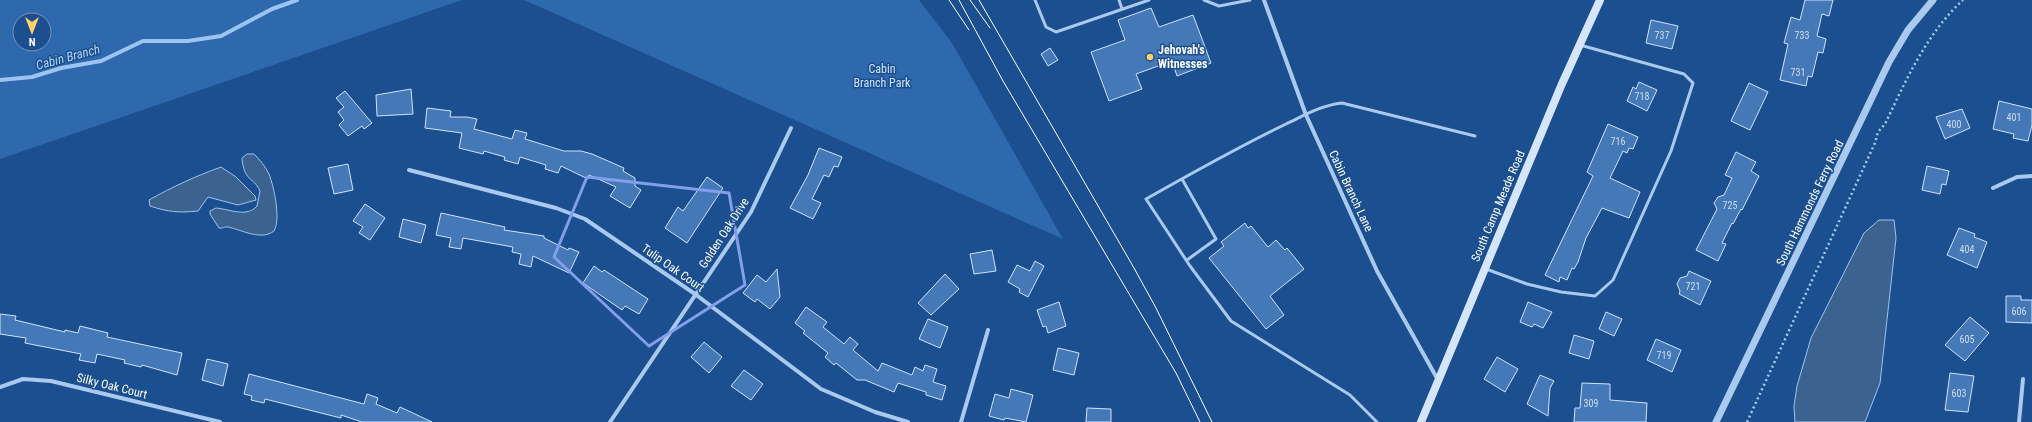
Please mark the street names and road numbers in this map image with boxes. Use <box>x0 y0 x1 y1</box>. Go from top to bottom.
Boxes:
street label: South Hammonds Ferry Road <box>1773 138 1847 268</box>
street label: Cabin Branch Lane <box>1326 148 1376 234</box>
street label: South Camp Meade Road <box>1468 148 1528 264</box>
street label: Golden Oak Drive <box>696 195 752 271</box>
street label: Tulip Oak Court <box>639 241 707 295</box>
street label: Silky Oak Court <box>75 370 149 402</box>

